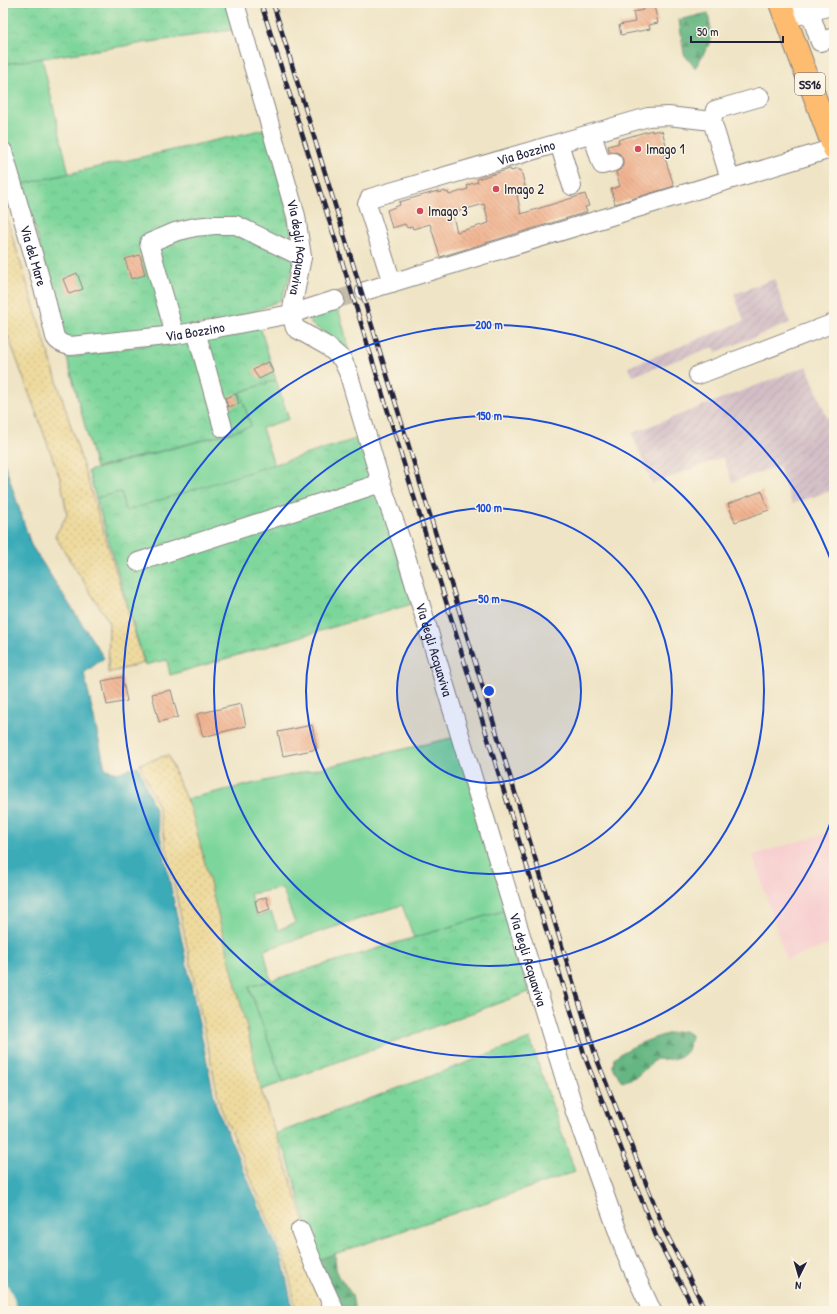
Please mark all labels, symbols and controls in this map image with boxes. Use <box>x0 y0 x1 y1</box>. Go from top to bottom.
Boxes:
scale bar <box>691 18 783 44</box>
text: 50 m <box>697 23 718 40</box>
road number: SS16 <box>795 73 825 95</box>
street label: Via Bozzino <box>495 135 557 170</box>
place label: Imago 1 <box>646 139 684 159</box>
marker: Imago 1 <box>633 144 643 154</box>
place label: Imago 2 <box>504 179 544 199</box>
marker: Imago 2 <box>491 184 501 194</box>
street label: Via degli Acquaviva <box>283 197 312 297</box>
place label: Imago 3 <box>428 201 468 221</box>
marker: Imago 3 <box>415 206 425 216</box>
street label: Via del Mare <box>16 223 52 289</box>
text: 200 m <box>475 316 503 333</box>
street label: Via Bozzino <box>164 317 226 345</box>
text: 150 m <box>476 407 502 424</box>
text: 100 m <box>476 499 502 516</box>
text: 50 m <box>478 590 500 607</box>
street label: Via degli Acquaviva <box>412 600 458 699</box>
centre of rings <box>482 684 496 698</box>
street label: Via degli Acquaviva <box>505 910 552 1009</box>
north arrow <box>779 1256 819 1296</box>
text: N <box>794 1279 802 1293</box>

